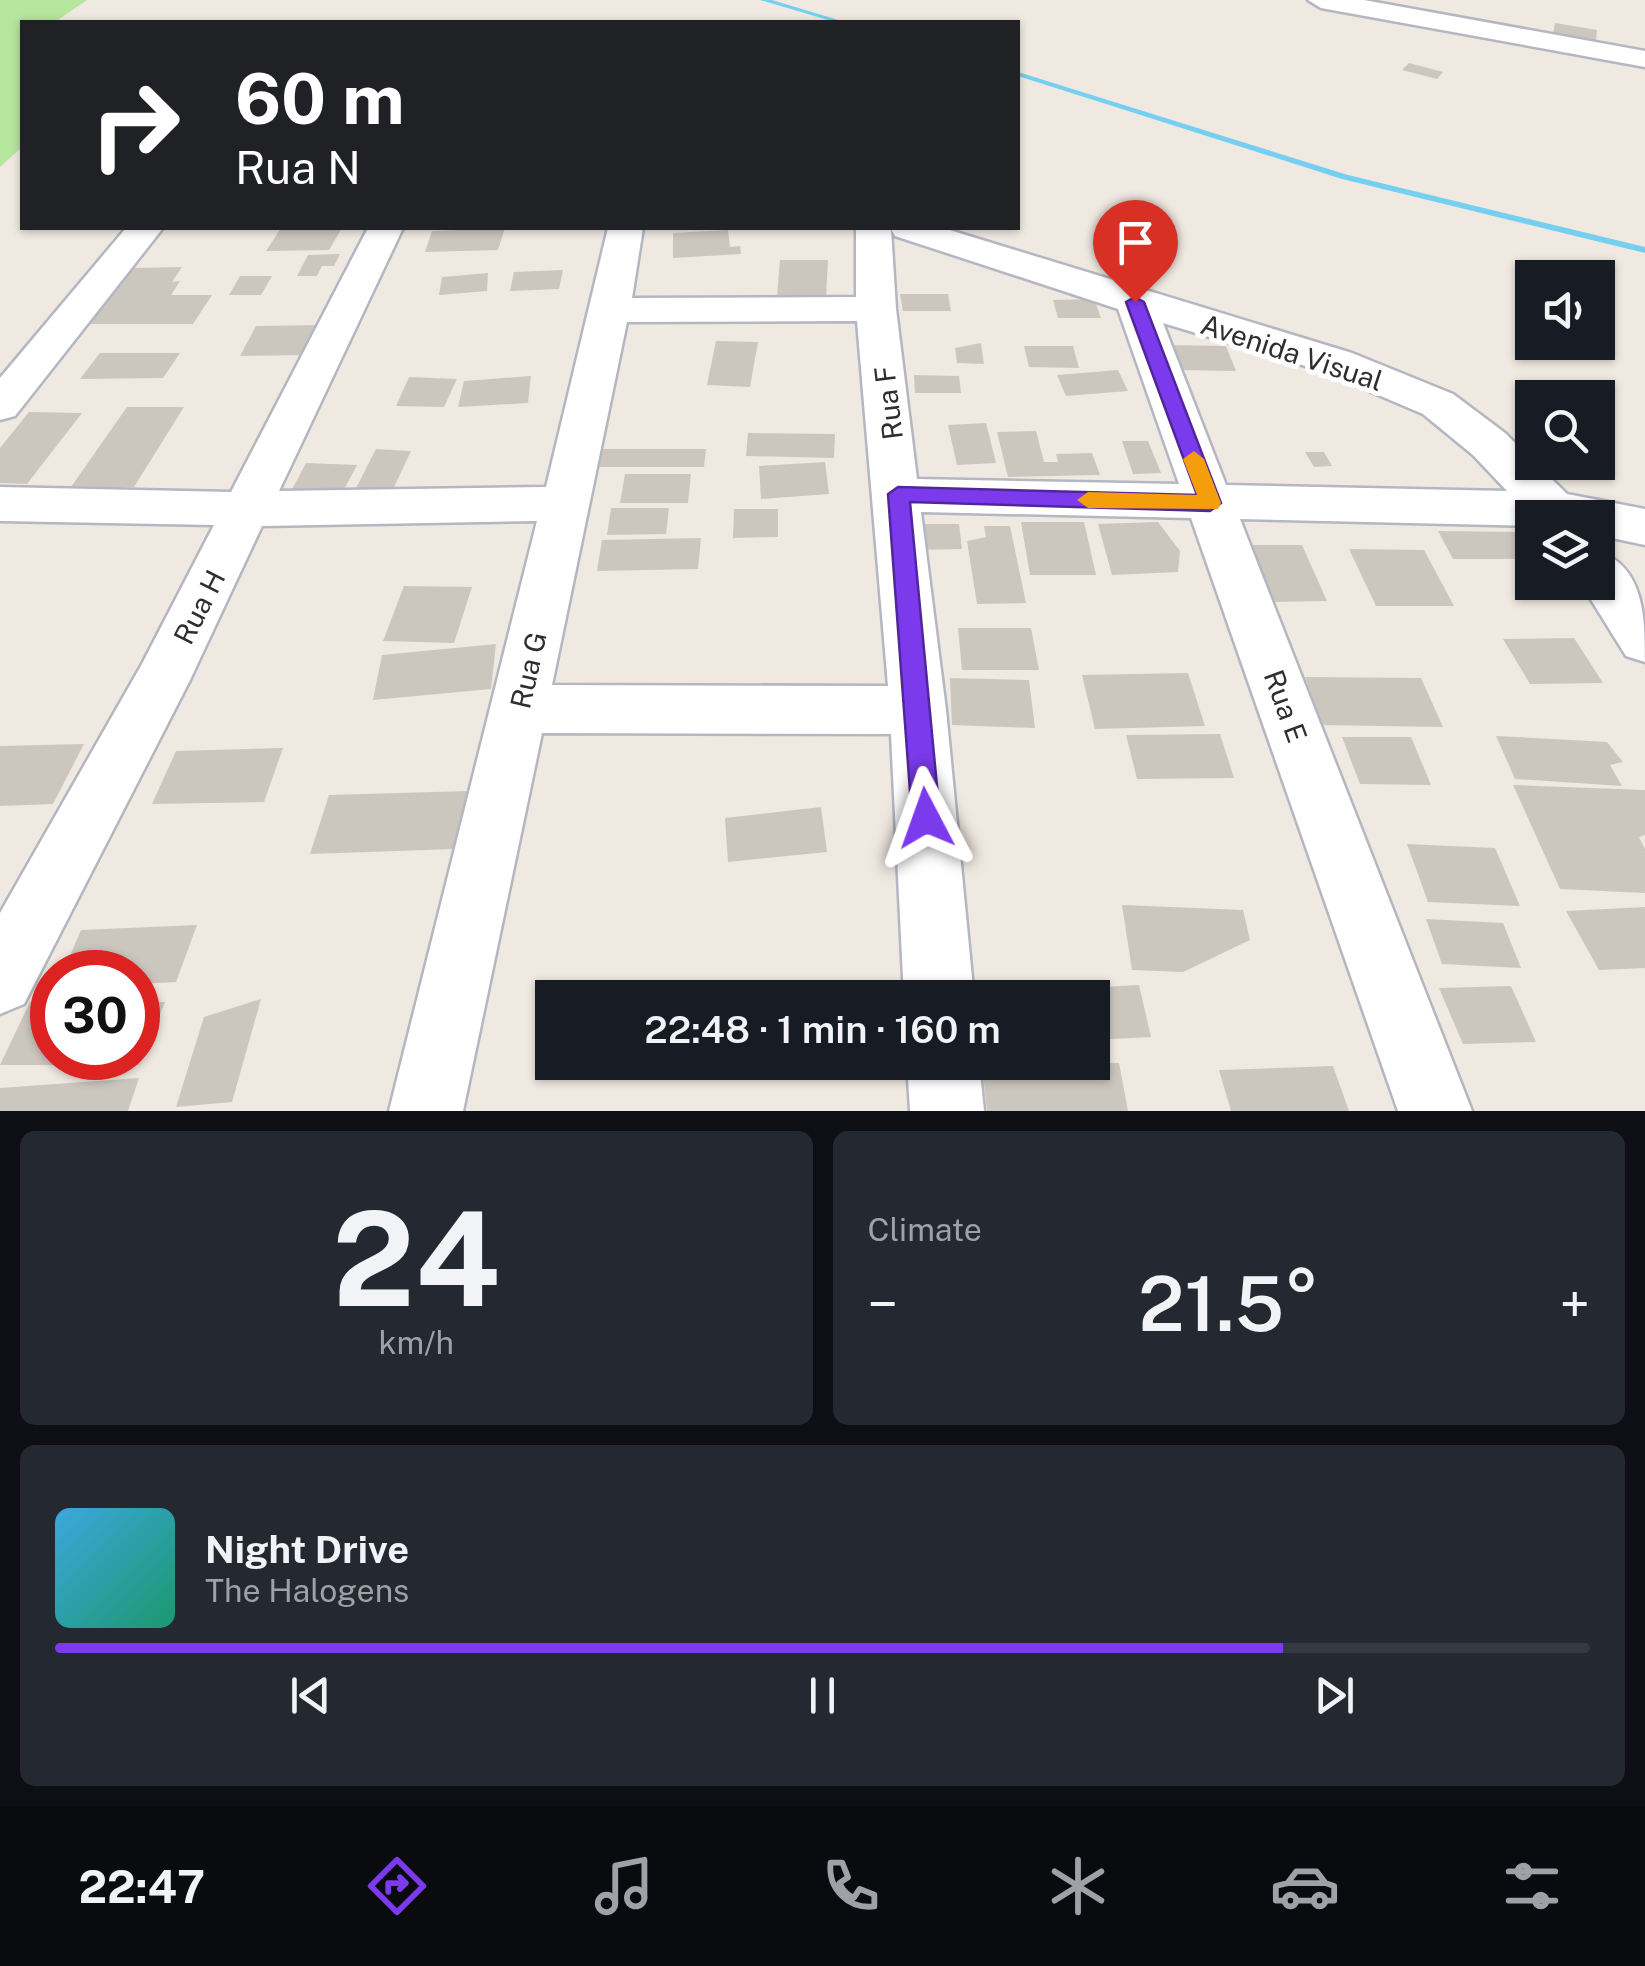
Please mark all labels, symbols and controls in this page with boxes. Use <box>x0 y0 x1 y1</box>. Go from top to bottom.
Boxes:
text: 60 m <box>235 57 405 140</box>
icon: right <box>70 60 200 190</box>
text: Rua N <box>235 141 361 194</box>
pin <box>1093 200 1178 303</box>
icon: arrive <box>1108 215 1163 270</box>
map controls <box>1515 260 1615 600</box>
button: sound <box>1515 260 1615 360</box>
street label: Avenida Visual <box>1197 307 1387 397</box>
street label: Rua F <box>867 364 909 442</box>
button: search <box>1515 380 1615 480</box>
button: layers <box>1515 500 1615 600</box>
street label: Rua H <box>166 564 232 650</box>
street label: Rua G <box>503 628 553 712</box>
street label: Rua E <box>1258 665 1314 747</box>
position arrow <box>874 766 978 870</box>
speed limit sign: 30 <box>30 950 160 1080</box>
text: 22:48 · 1 min · 160 m <box>644 1007 1001 1052</box>
text: 24 <box>332 1183 500 1335</box>
text: Climate <box>868 1211 982 1248</box>
text: 21.5° <box>1138 1260 1319 1348</box>
text: − <box>868 1272 898 1336</box>
text: + <box>1559 1272 1590 1336</box>
text: km/h <box>379 1324 454 1361</box>
text: Night Drive <box>205 1527 409 1572</box>
text: The Halogens <box>205 1572 409 1609</box>
icon: previous <box>283 1668 338 1723</box>
icon: pause <box>795 1668 850 1723</box>
icon: next <box>1307 1668 1362 1723</box>
icon: directions <box>362 1851 432 1921</box>
icon: music <box>589 1851 659 1921</box>
icon: phone <box>816 1851 886 1921</box>
icon: climate <box>1043 1851 1113 1921</box>
icon: car <box>1270 1851 1340 1921</box>
icon: filters <box>1497 1851 1567 1921</box>
text: 22:47 <box>78 1860 205 1913</box>

